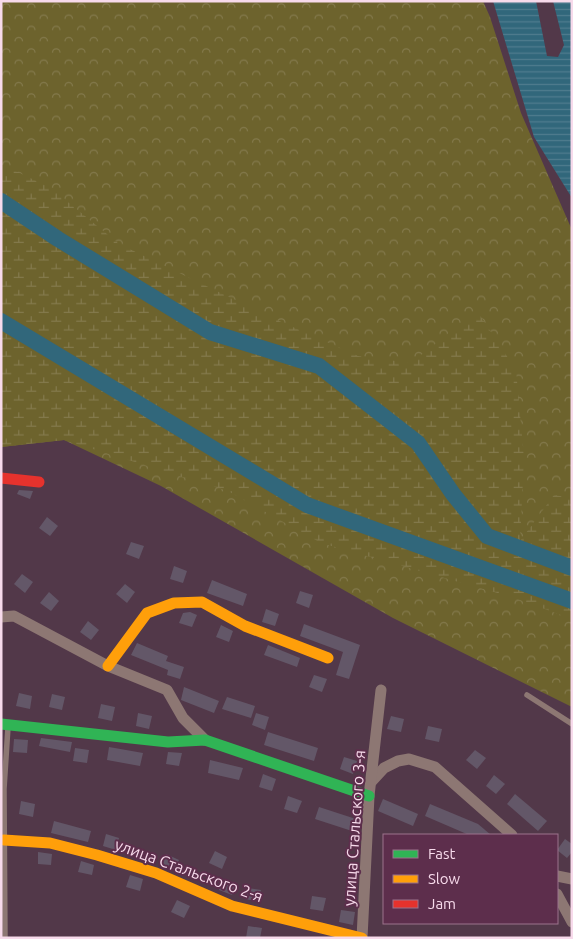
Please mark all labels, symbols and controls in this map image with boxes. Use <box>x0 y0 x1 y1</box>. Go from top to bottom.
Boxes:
street label: улица Стальского 3-я <box>340 749 368 907</box>
legend <box>383 834 558 924</box>
street label: улица Стальского 2-я <box>112 835 266 905</box>
text: Fast <box>428 845 456 862</box>
text: Slow <box>428 870 461 887</box>
text: Jam <box>428 895 456 912</box>

